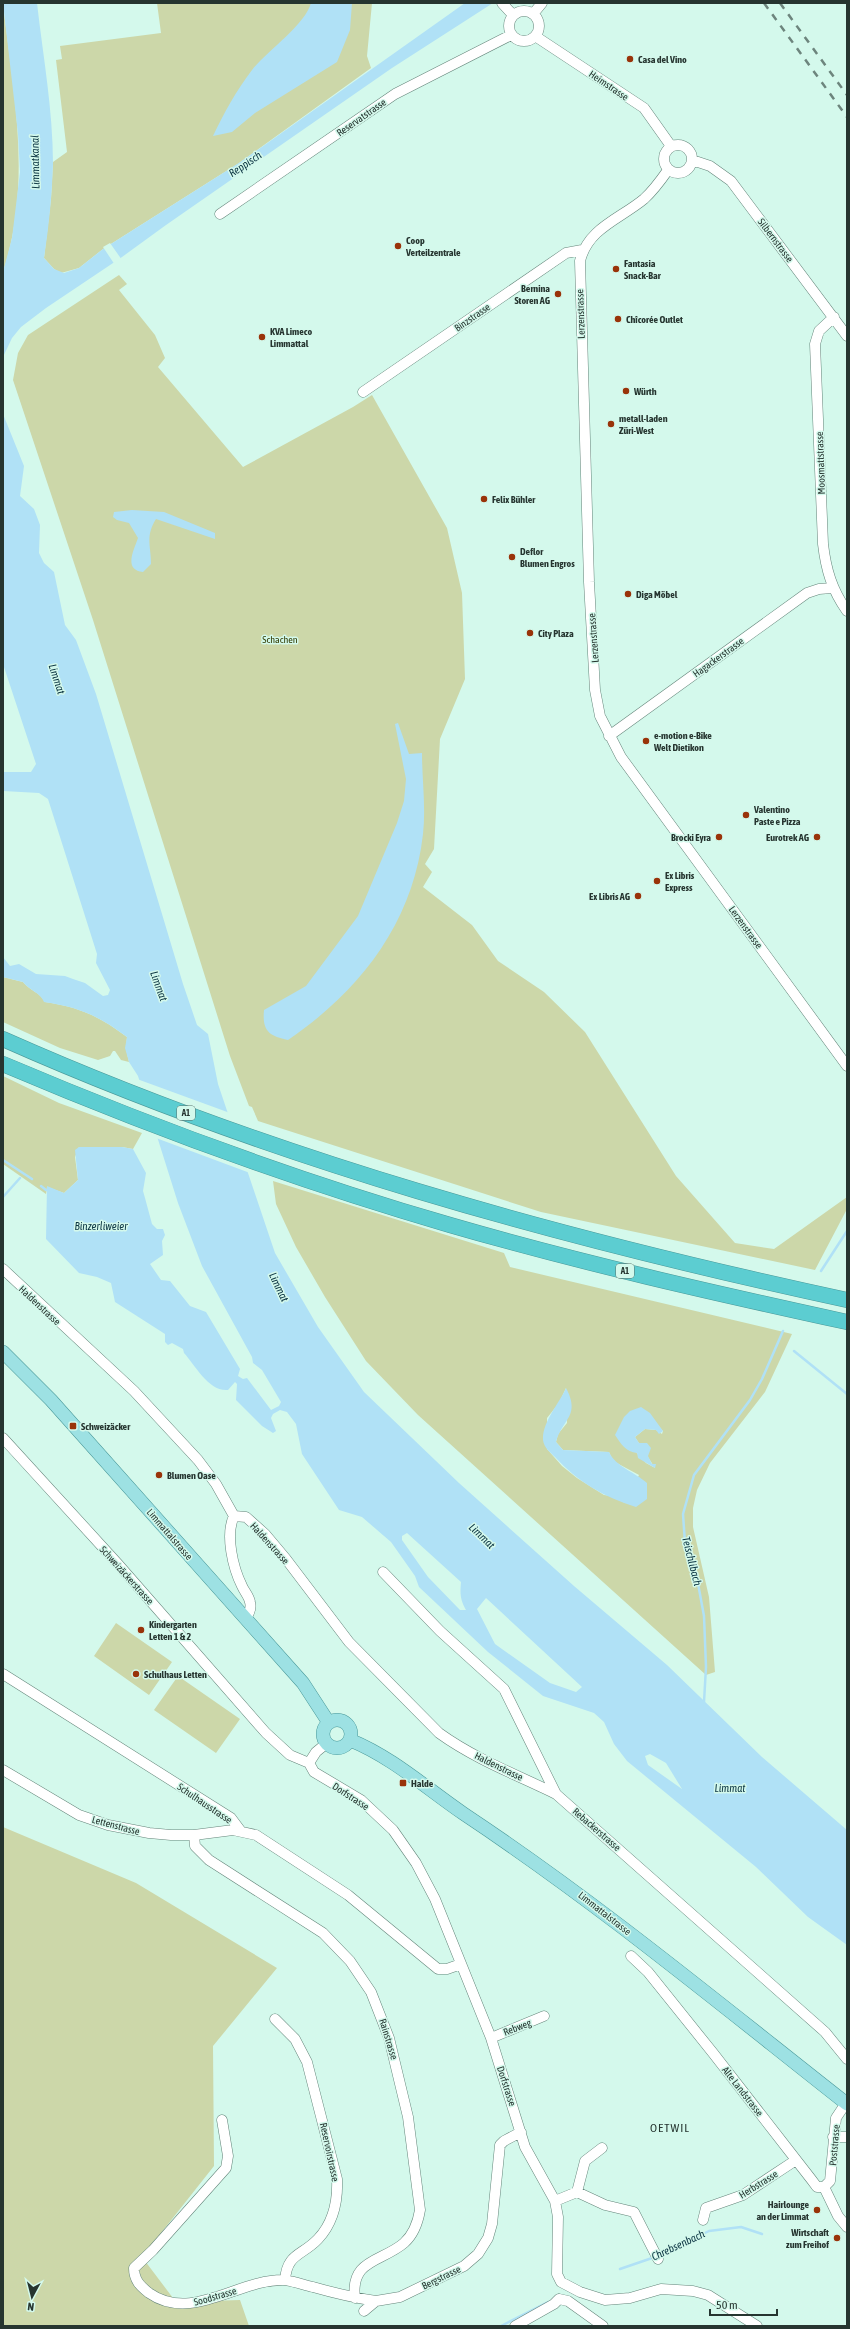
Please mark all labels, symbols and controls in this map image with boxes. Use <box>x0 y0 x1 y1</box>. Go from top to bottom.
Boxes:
marker: Casa del Vino <box>625 54 635 64</box>
place label: Casa del Vino <box>638 54 687 65</box>
street label: Heimstrasse <box>587 68 631 103</box>
street label: Reservatstrasse <box>335 96 388 138</box>
water label: Limmatkanal <box>29 135 41 189</box>
water label: Reppisch <box>226 148 264 179</box>
street label: Silbernstrasse <box>756 216 796 265</box>
place label: Coop Verteilzentrale <box>405 235 461 258</box>
marker: Coop Verteilzentrale <box>393 241 403 251</box>
place label: Fantasia Snack-Bar <box>624 258 662 281</box>
marker: Fantasia Snack-Bar <box>611 264 621 274</box>
place label: Bernina Storen AG <box>514 283 551 306</box>
marker: Bernina Storen AG <box>553 289 563 299</box>
street label: Lerzenstrasse <box>574 289 587 339</box>
street label: Binzstrasse <box>452 301 493 334</box>
marker: Chîcorée Outlet <box>613 314 623 324</box>
place label: Chîcorée Outlet <box>626 314 683 325</box>
place label: KVA Limeco Limmattal <box>270 326 312 349</box>
marker: KVA Limeco Limmattal <box>257 332 267 342</box>
marker: Würth <box>621 386 631 396</box>
place label: Würth <box>633 386 657 397</box>
place label: metall-laden Züri-West <box>619 413 668 436</box>
marker: metall-laden Züri-West <box>606 419 616 429</box>
street label: Moosmattstrasse <box>814 431 827 494</box>
marker: Felix Bühler <box>479 494 489 504</box>
place label: Felix Bühler <box>492 494 536 505</box>
place label: Deflor Blumen Engros <box>520 546 575 569</box>
marker: Deflor Blumen Engros <box>507 552 517 562</box>
marker: Diga Möbel <box>623 589 633 599</box>
place label: Diga Möbel <box>636 589 678 600</box>
street label: Lerzenstrasse <box>586 612 601 663</box>
marker: City Plaza <box>525 628 535 638</box>
place label: City Plaza <box>538 628 574 639</box>
park label: Schachen <box>262 634 298 645</box>
street label: Hagackerstrasse <box>691 635 746 679</box>
water label: Limmat <box>47 662 68 696</box>
place label: e-motion e-Bike Welt Dietikon <box>653 730 712 753</box>
marker: e-motion e-Bike Welt Dietikon <box>641 736 651 746</box>
place label: Valentino Paste e Pizza <box>753 804 801 827</box>
marker: Valentino Paste e Pizza <box>741 810 751 820</box>
place label: Brocki Eyra <box>671 832 711 843</box>
marker: Brocki Eyra <box>714 832 724 842</box>
place label: Eurotrek AG <box>766 832 810 843</box>
marker: Eurotrek AG <box>812 832 822 842</box>
place label: Ex Libris Express <box>665 870 695 893</box>
marker: Ex Libris Express <box>652 876 662 886</box>
place label: Ex Libris AG <box>589 891 631 902</box>
marker: Ex Libris AG <box>633 891 643 901</box>
street label: Lerzenstrasse <box>727 904 765 951</box>
water label: Limmat <box>148 969 170 1003</box>
road number: A1 <box>177 1106 195 1120</box>
water label: Binzerliweier <box>75 1220 128 1232</box>
road number: A1 <box>616 1264 634 1278</box>
water label: Limmat <box>267 1270 292 1304</box>
street label: Haldenstrasse <box>17 1283 63 1328</box>
marker: Schweizäcker <box>68 1421 78 1431</box>
place label: Schweizäcker <box>81 1421 131 1432</box>
marker: Blumen Oase <box>154 1470 164 1480</box>
place label: Blumen Oase <box>167 1470 216 1481</box>
street label: Limmattalstrasse <box>145 1507 195 1562</box>
street label: Haldenstrasse <box>248 1520 292 1567</box>
water label: Limmat <box>467 1521 498 1552</box>
water label: Teischlibach <box>680 1535 704 1587</box>
street label: Schweizäckerstrasse <box>98 1544 156 1607</box>
place label: Kindergarten Letten 1 & 2 <box>149 1619 197 1642</box>
marker: Kindergarten Letten 1 & 2 <box>136 1625 146 1635</box>
marker: Schulhaus Letten <box>131 1669 141 1679</box>
place label: Schulhaus Letten <box>144 1669 207 1680</box>
street label: Haldenstrasse <box>473 1750 525 1783</box>
marker: Halde <box>398 1778 408 1788</box>
place label: Halde <box>411 1778 434 1789</box>
street label: Schulhausstrasse <box>175 1781 234 1826</box>
street label: Dorfstrasse <box>330 1781 371 1813</box>
water label: Limmat <box>715 1782 746 1794</box>
street label: Rebackerstrasse <box>571 1806 623 1853</box>
street label: Lettenstrasse <box>91 1814 141 1837</box>
street label: Limmattalstrasse <box>576 1889 634 1938</box>
street label: Rainstrasse <box>377 2017 400 2061</box>
street label: Rebweg <box>502 2017 533 2038</box>
street label: Alte Landstrasse <box>720 2064 766 2119</box>
street label: Dorfstrasse <box>495 2065 518 2108</box>
district label: OETWIL <box>650 2121 690 2135</box>
street label: Reservoirstrasse <box>318 2122 341 2183</box>
street label: Poststrasse <box>827 2124 842 2166</box>
street label: Herbstrasse <box>737 2168 780 2201</box>
place label: Hairlounge an der Limmat <box>756 2199 809 2222</box>
marker: Hairlounge an der Limmat <box>812 2205 822 2215</box>
water label: Chrebsenbach <box>649 2227 707 2263</box>
place label: Wirtschaft zum Freihof <box>786 2227 829 2250</box>
marker: Wirtschaft zum Freihof <box>832 2233 842 2243</box>
street label: Bergstrasse <box>420 2263 463 2292</box>
north arrow <box>12 2277 52 2317</box>
street label: Soodstrasse <box>193 2285 238 2308</box>
scale bar <box>710 2291 777 2317</box>
text: 50 m <box>716 2298 738 2312</box>
text: N <box>27 2301 35 2313</box>

